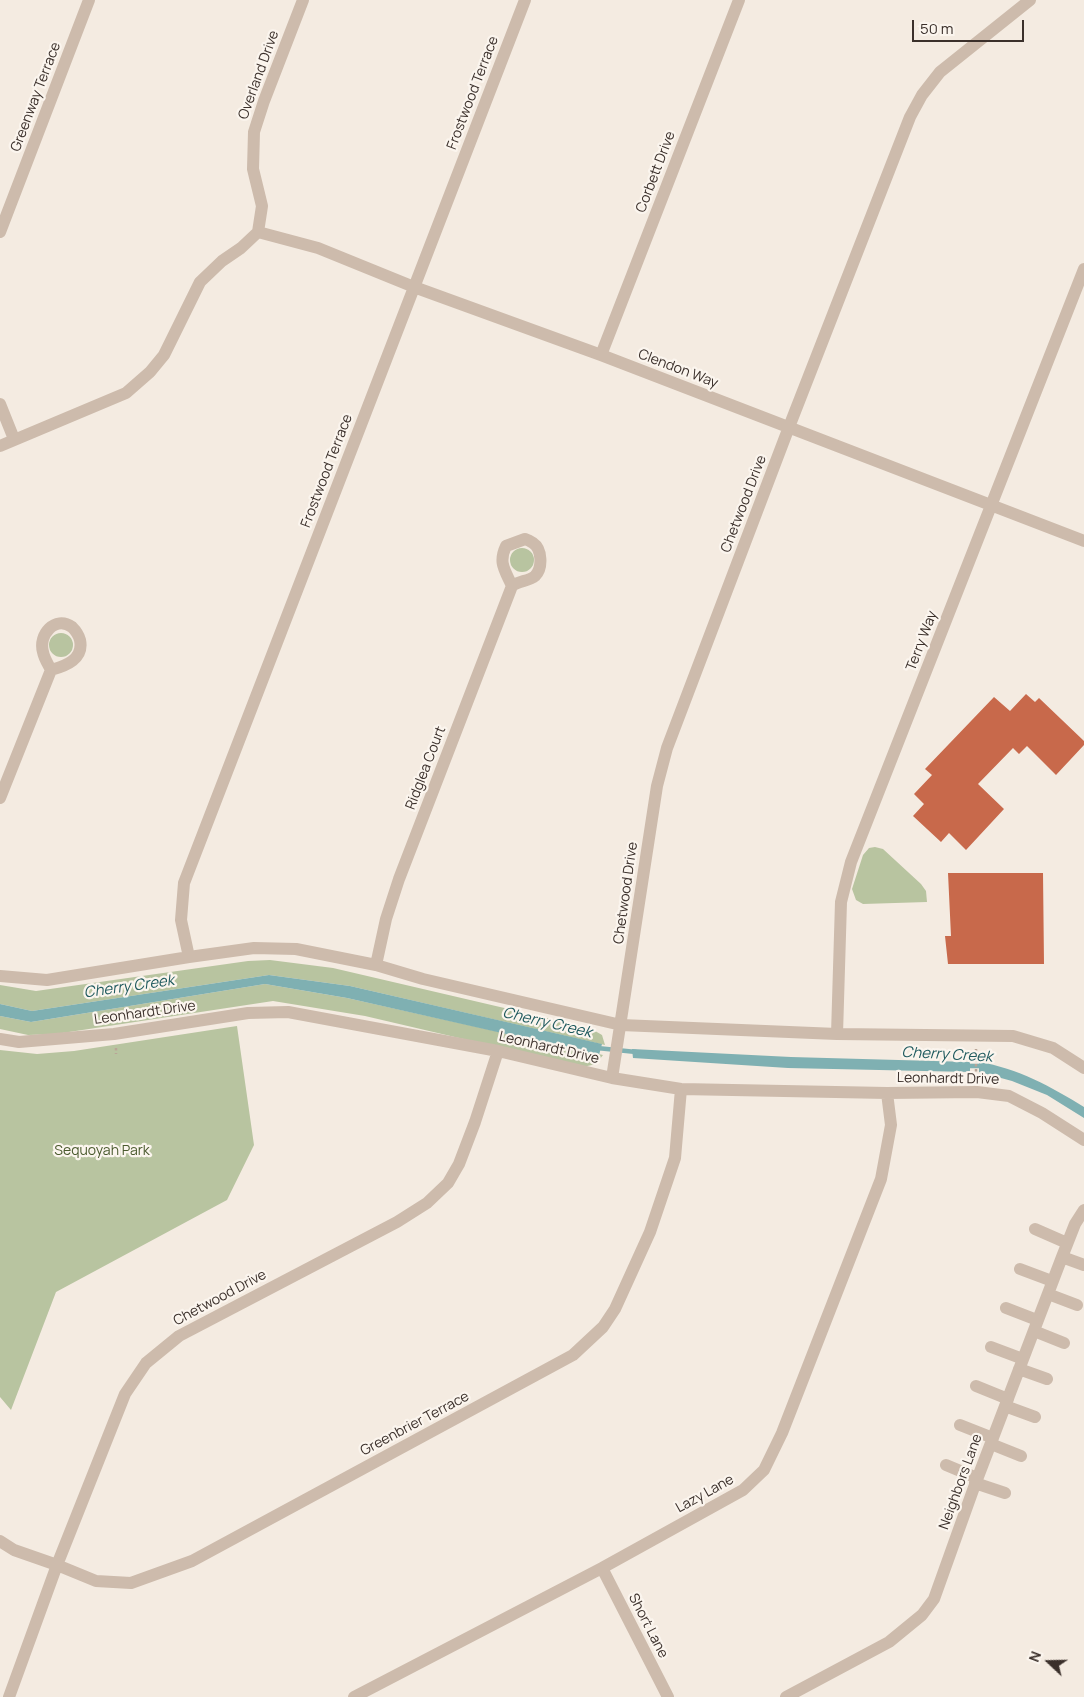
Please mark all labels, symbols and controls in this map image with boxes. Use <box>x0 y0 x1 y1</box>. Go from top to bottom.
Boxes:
scale bar <box>914 10 1026 42</box>
text: 50 m <box>920 18 954 39</box>
street label: Overland Drive <box>235 28 283 122</box>
street label: Frostwood Terrace <box>444 34 502 152</box>
street label: Greenway Terrace <box>7 40 65 154</box>
street label: Corbett Drive <box>633 129 679 215</box>
street label: Clendon Way <box>636 346 720 392</box>
street label: Frostwood Terrace <box>298 412 356 530</box>
street label: Chetwood Drive <box>718 453 770 555</box>
street label: Terry Way <box>903 609 941 673</box>
street label: Ridglea Court <box>402 724 450 812</box>
street label: Chetwood Drive <box>611 841 641 945</box>
water label: Cherry Creek <box>83 972 175 1002</box>
street label: Leonhardt Drive <box>93 998 197 1028</box>
water label: Cherry Creek <box>501 1004 593 1042</box>
street label: Leonhardt Drive <box>497 1028 601 1068</box>
water label: Cherry Creek <box>901 1044 993 1066</box>
street label: Leonhardt Drive <box>897 1070 999 1088</box>
park label: Sequoyah Park <box>54 1143 150 1159</box>
street label: Chetwood Drive <box>171 1266 269 1330</box>
street label: Greenbrier Terrace <box>358 1388 472 1460</box>
street label: Neighbors Lane <box>936 1432 986 1532</box>
street label: Lazy Lane <box>673 1471 737 1517</box>
street label: Short Lane <box>625 1591 671 1661</box>
north arrow <box>1024 1637 1074 1687</box>
text: N <box>1024 1648 1045 1665</box>

